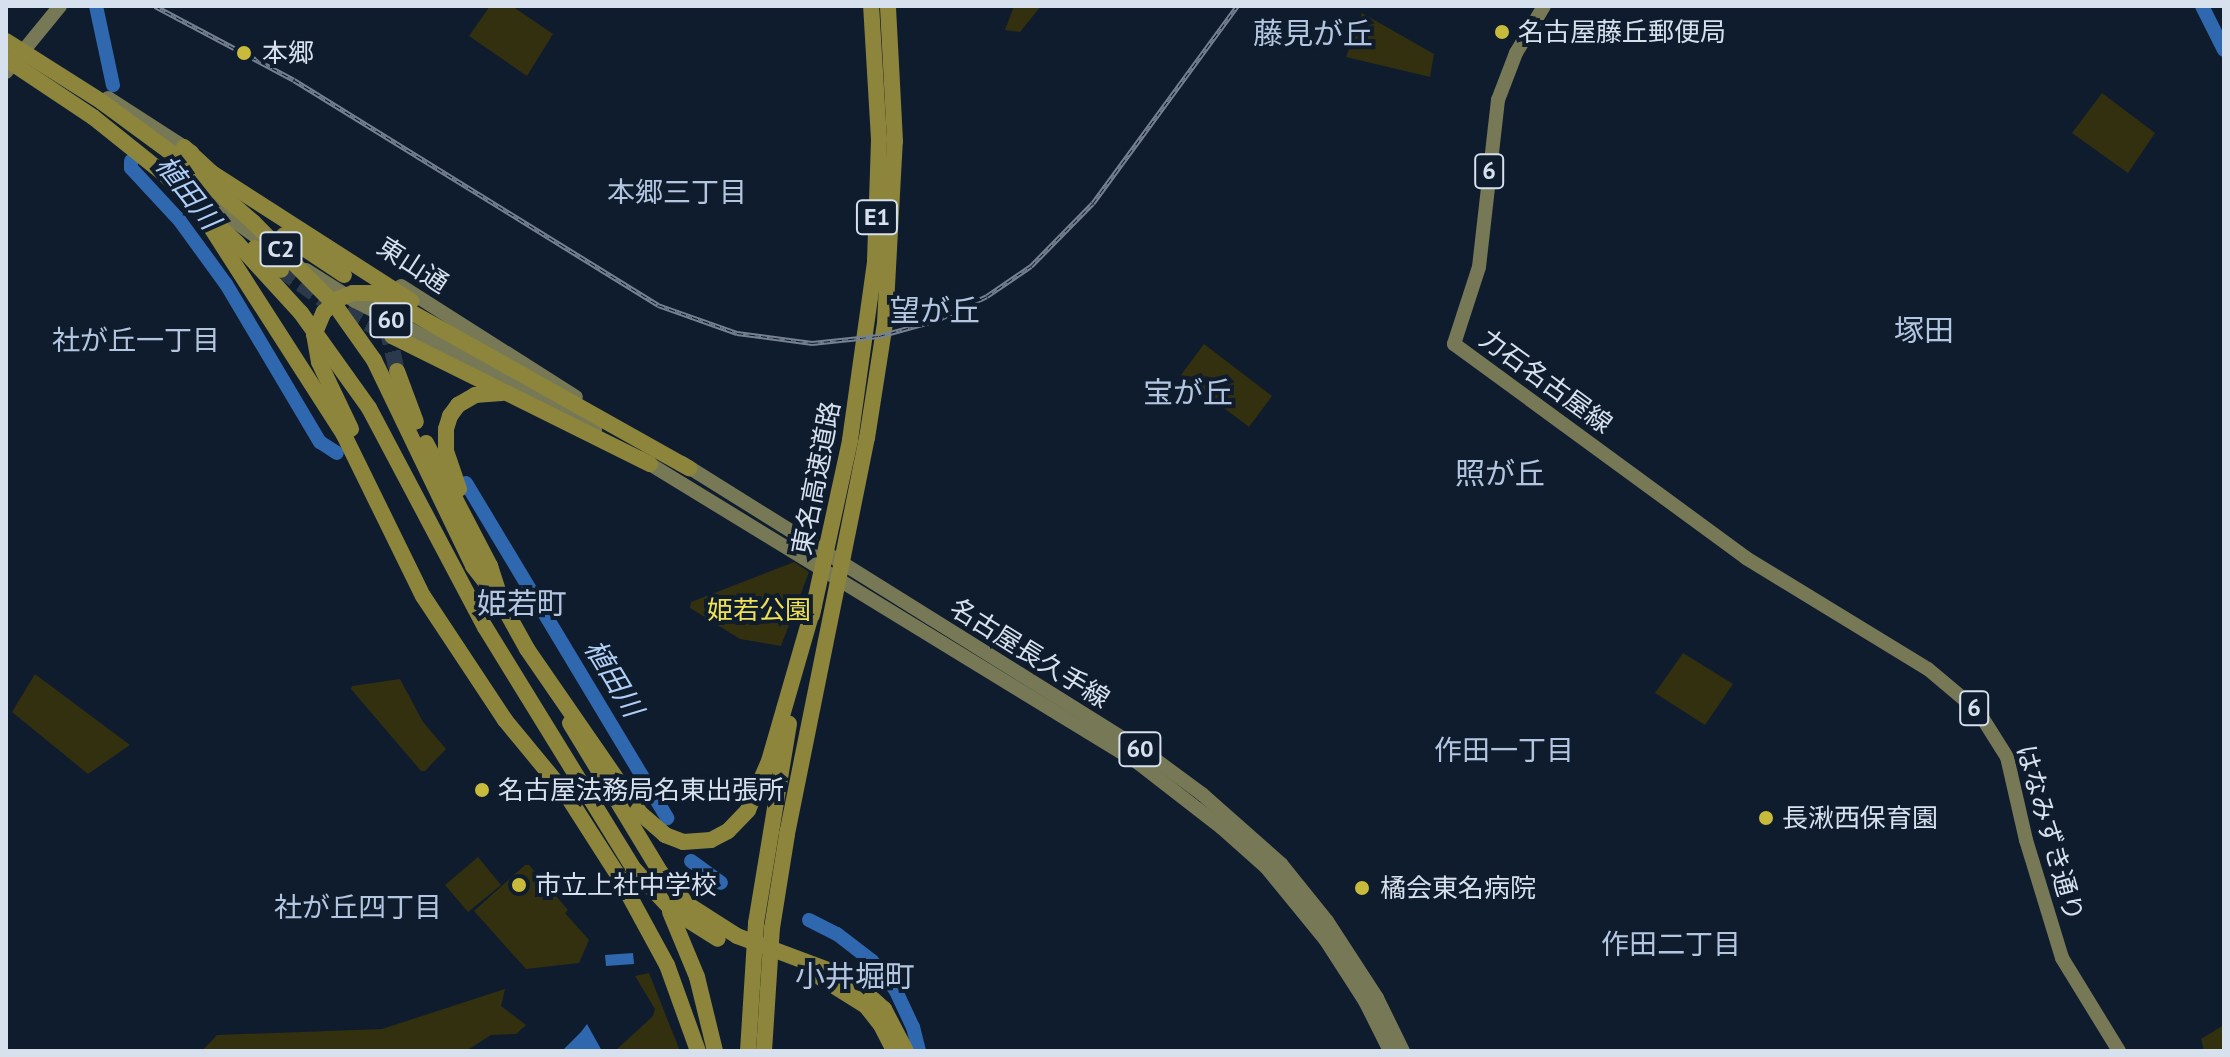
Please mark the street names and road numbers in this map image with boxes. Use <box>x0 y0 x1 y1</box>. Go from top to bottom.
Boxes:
road number: 6 <box>1473 151 1505 191</box>
road number: E1 <box>855 197 899 237</box>
road number: C2 <box>259 229 303 269</box>
street label: 東山通 <box>372 231 454 299</box>
road number: 60 <box>369 300 413 340</box>
street label: 力石名古屋線 <box>1474 323 1618 439</box>
street label: 東名高速道路 <box>786 398 846 558</box>
street label: 名古屋長久手線 <box>945 592 1115 714</box>
road number: 6 <box>1958 688 1990 728</box>
road number: 60 <box>1118 729 1162 769</box>
street label: はなみずき通り <box>2010 741 2090 925</box>

